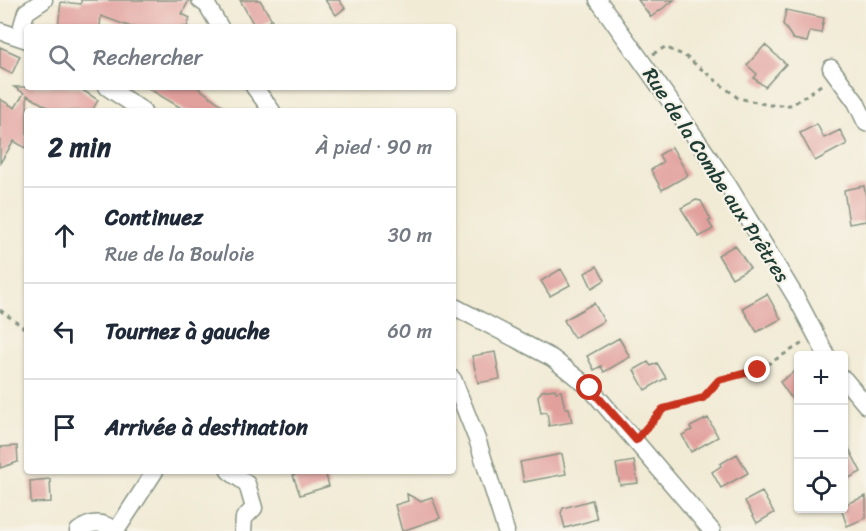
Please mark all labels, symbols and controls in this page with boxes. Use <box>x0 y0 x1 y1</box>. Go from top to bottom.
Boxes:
search box <box>24 24 456 90</box>
text: Rechercher <box>93 38 203 77</box>
icon: search <box>45 41 78 74</box>
street label: Rue de la Combe aux Prêtres <box>633 60 799 290</box>
text: 2 min <box>48 124 111 170</box>
text: À pied · 90 m <box>316 130 432 165</box>
text: Continuez <box>105 198 203 237</box>
text: 30 m <box>388 218 432 253</box>
icon: ahead <box>48 219 81 252</box>
text: Rue de la Bouloie <box>105 237 254 272</box>
text: Tournez à gauche <box>105 312 270 351</box>
text: 60 m <box>387 314 432 349</box>
icon: left <box>48 315 81 348</box>
map controls <box>794 351 848 513</box>
button: + <box>794 351 848 405</box>
route end <box>744 356 770 382</box>
route start <box>576 374 602 400</box>
button: − <box>794 405 848 459</box>
text: Arrivée à destination <box>105 408 308 447</box>
icon: arrive <box>48 411 81 444</box>
button: locate <box>794 459 848 513</box>

